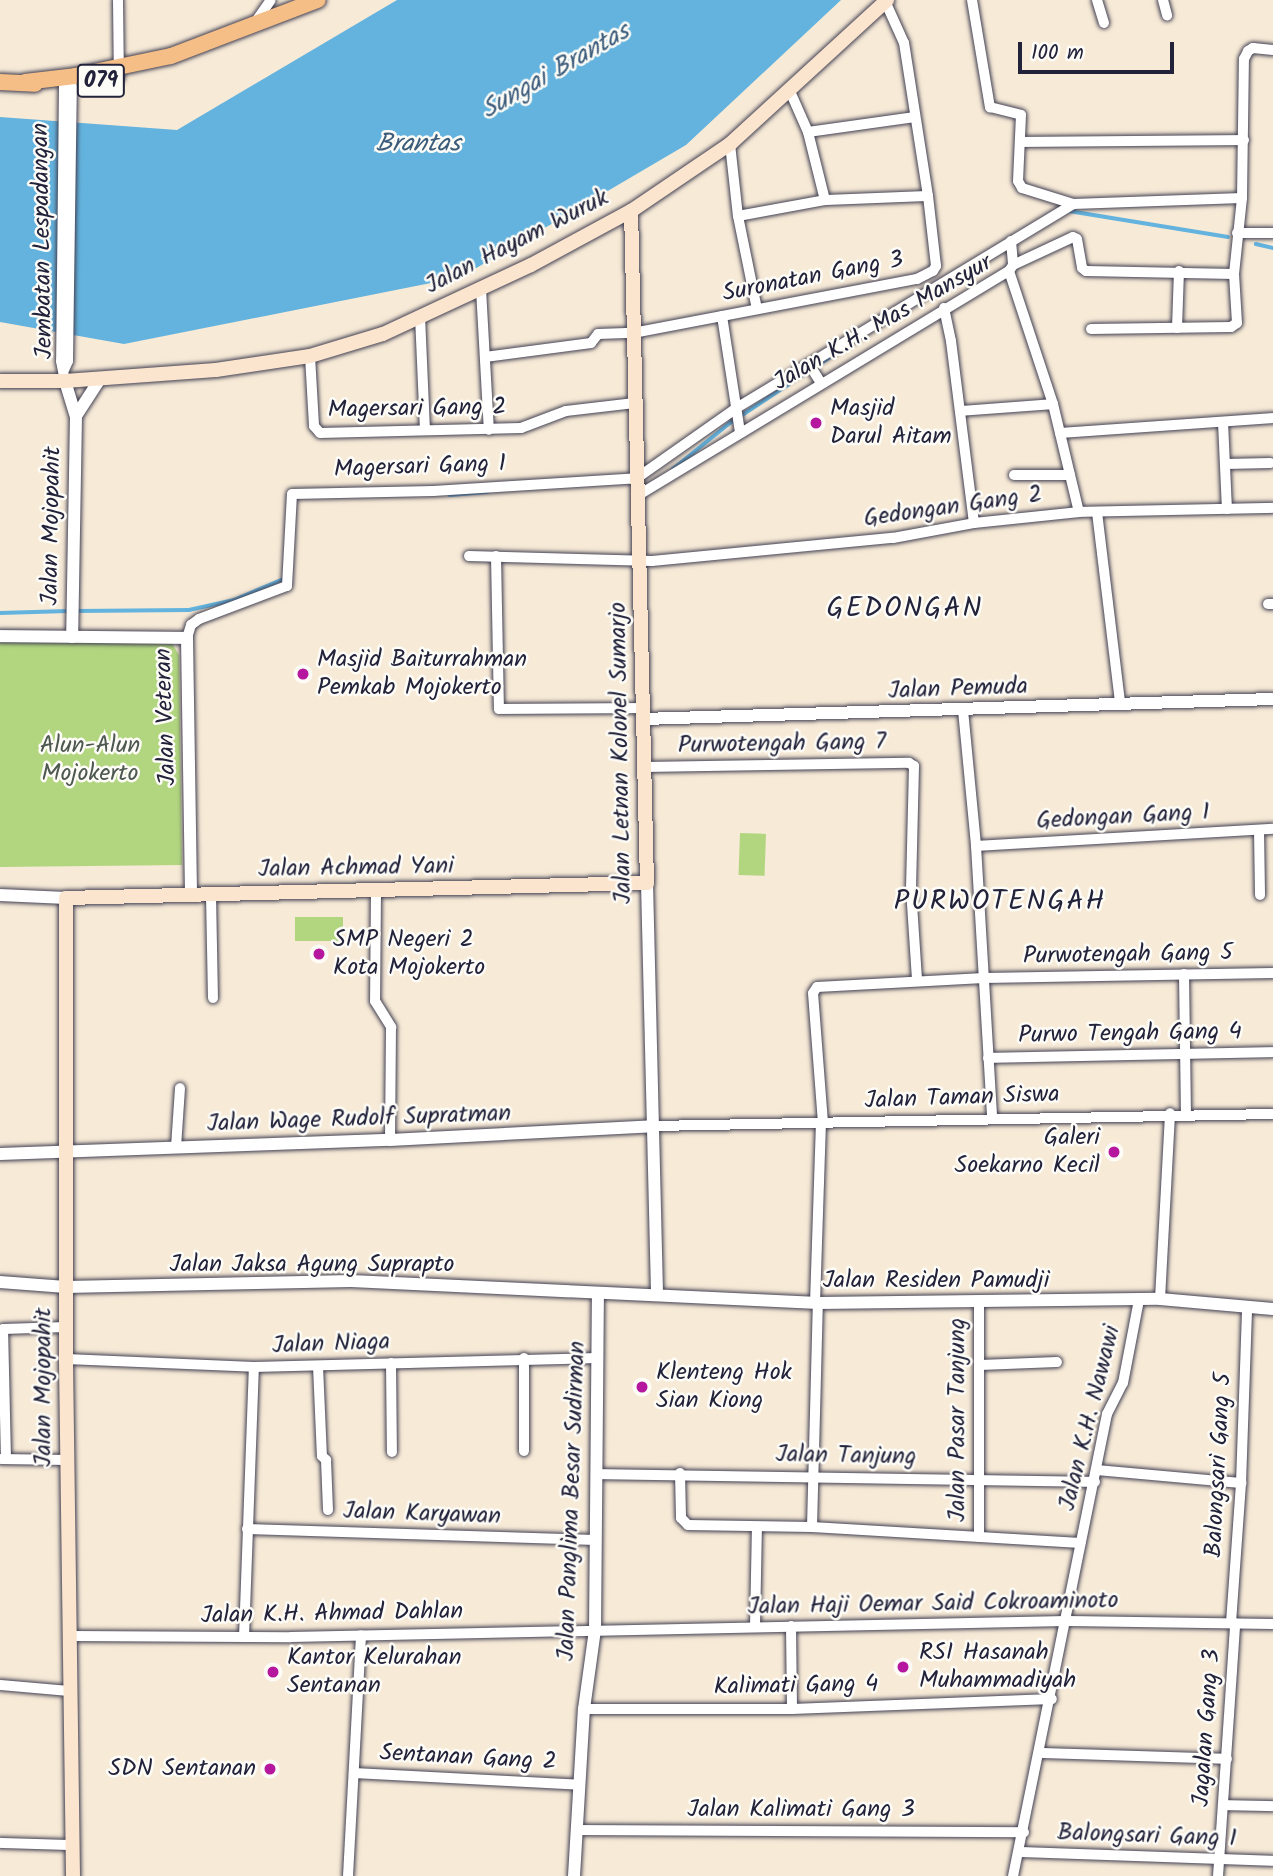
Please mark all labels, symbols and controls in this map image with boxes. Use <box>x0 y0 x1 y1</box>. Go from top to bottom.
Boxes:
water label: Sungai Brantas <box>476 17 636 127</box>
scale bar <box>1021 28 1177 72</box>
text: 100 m <box>1031 37 1084 70</box>
road number: 079 <box>76 61 126 100</box>
street label: Jembatan Lespadangan <box>27 123 59 359</box>
water label: Brantas <box>376 129 460 161</box>
street label: Jalan Hayam Wuruk <box>421 183 613 301</box>
street label: Suronatan Gang 3 <box>720 245 906 309</box>
street label: Jalan K.H. Mas Mansyur <box>769 249 997 397</box>
street label: Magersari Gang 2 <box>327 393 507 425</box>
place label: Masjid Darul Aitam <box>830 395 952 451</box>
marker: Masjid Darul Aitam <box>808 415 824 431</box>
street label: Jalan Mojopahit <box>36 446 68 606</box>
street label: Magersari Gang 1 <box>333 450 507 484</box>
street label: Gedongan Gang 2 <box>862 480 1044 534</box>
district label: GEDONGAN <box>828 592 982 626</box>
street label: Jalan Letnan Kolonel Sumarjo <box>604 602 638 904</box>
place label: Masjid Baiturrahman Pemkab Mojokerto <box>317 646 527 702</box>
street label: Jalan Veteran <box>149 648 183 786</box>
marker: Masjid Baiturrahman Pemkab Mojokerto <box>295 666 311 682</box>
street label: Jalan Pemuda <box>888 672 1028 706</box>
street label: Purwotengah Gang 7 <box>678 728 886 760</box>
park label: Alun-Alun Mojokerto <box>40 732 140 788</box>
street label: Gedongan Gang 1 <box>1036 798 1210 836</box>
street label: Jalan Achmad Yani <box>258 852 454 884</box>
district label: PURWOTENGAH <box>895 885 1105 919</box>
place label: SMP Negeri 2 Kota Mojokerto <box>333 926 485 982</box>
street label: Purwotengah Gang 5 <box>1023 939 1233 971</box>
marker: SMP Negeri 2 Kota Mojokerto <box>311 946 327 962</box>
street label: Purwo Tengah Gang 4 <box>1018 1018 1242 1050</box>
street label: Jalan Taman Siswa <box>864 1080 1060 1116</box>
street label: Jalan Wage Rudolf Supratman <box>206 1099 512 1139</box>
place label: Galeri Soekarno Kecil <box>955 1124 1100 1180</box>
marker: Galeri Soekarno Kecil <box>1106 1144 1122 1160</box>
street label: Jalan Jaksa Agung Suprapto <box>170 1251 454 1279</box>
street label: Jalan Residen Pamudji <box>823 1267 1049 1295</box>
street label: Jalan Mojopahit <box>30 1307 58 1467</box>
street label: Jalan Pasar Tanjung <box>944 1318 972 1522</box>
street label: Jalan K.H. Nawawi <box>1053 1322 1127 1514</box>
street label: Jalan Niaga <box>272 1328 390 1360</box>
street label: Jalan Panglima Besar Sudirman <box>552 1340 592 1662</box>
place label: Klenteng Hok Sian Kiong <box>656 1359 792 1415</box>
street label: Balongsari Gang 5 <box>1200 1372 1238 1558</box>
marker: Klenteng Hok Sian Kiong <box>634 1379 650 1395</box>
street label: Jalan Tanjung <box>775 1440 917 1472</box>
street label: Jalan Karyawan <box>342 1497 502 1531</box>
street label: Jalan Haji Oemar Said Cokroaminoto <box>747 1586 1119 1622</box>
street label: Jalan K.H. Ahmad Dahlan <box>201 1597 463 1631</box>
place label: RSI Hasanah Muhammadiyah <box>919 1639 1076 1695</box>
place label: Kantor Kelurahan Sentanan <box>287 1644 461 1700</box>
street label: Jagalan Gang 3 <box>1187 1648 1227 1808</box>
marker: RSI Hasanah Muhammadiyah <box>893 1657 913 1677</box>
marker: Kantor Kelurahan Sentanan <box>265 1664 281 1680</box>
street label: Kalimati Gang 4 <box>713 1670 879 1702</box>
street label: Sentanan Gang 2 <box>379 1739 557 1777</box>
place label: SDN Sentanan <box>108 1755 256 1783</box>
marker: SDN Sentanan <box>262 1761 278 1777</box>
street label: Jalan Kalimati Gang 3 <box>687 1796 915 1824</box>
street label: Balongsari Gang 1 <box>1057 1818 1237 1854</box>

